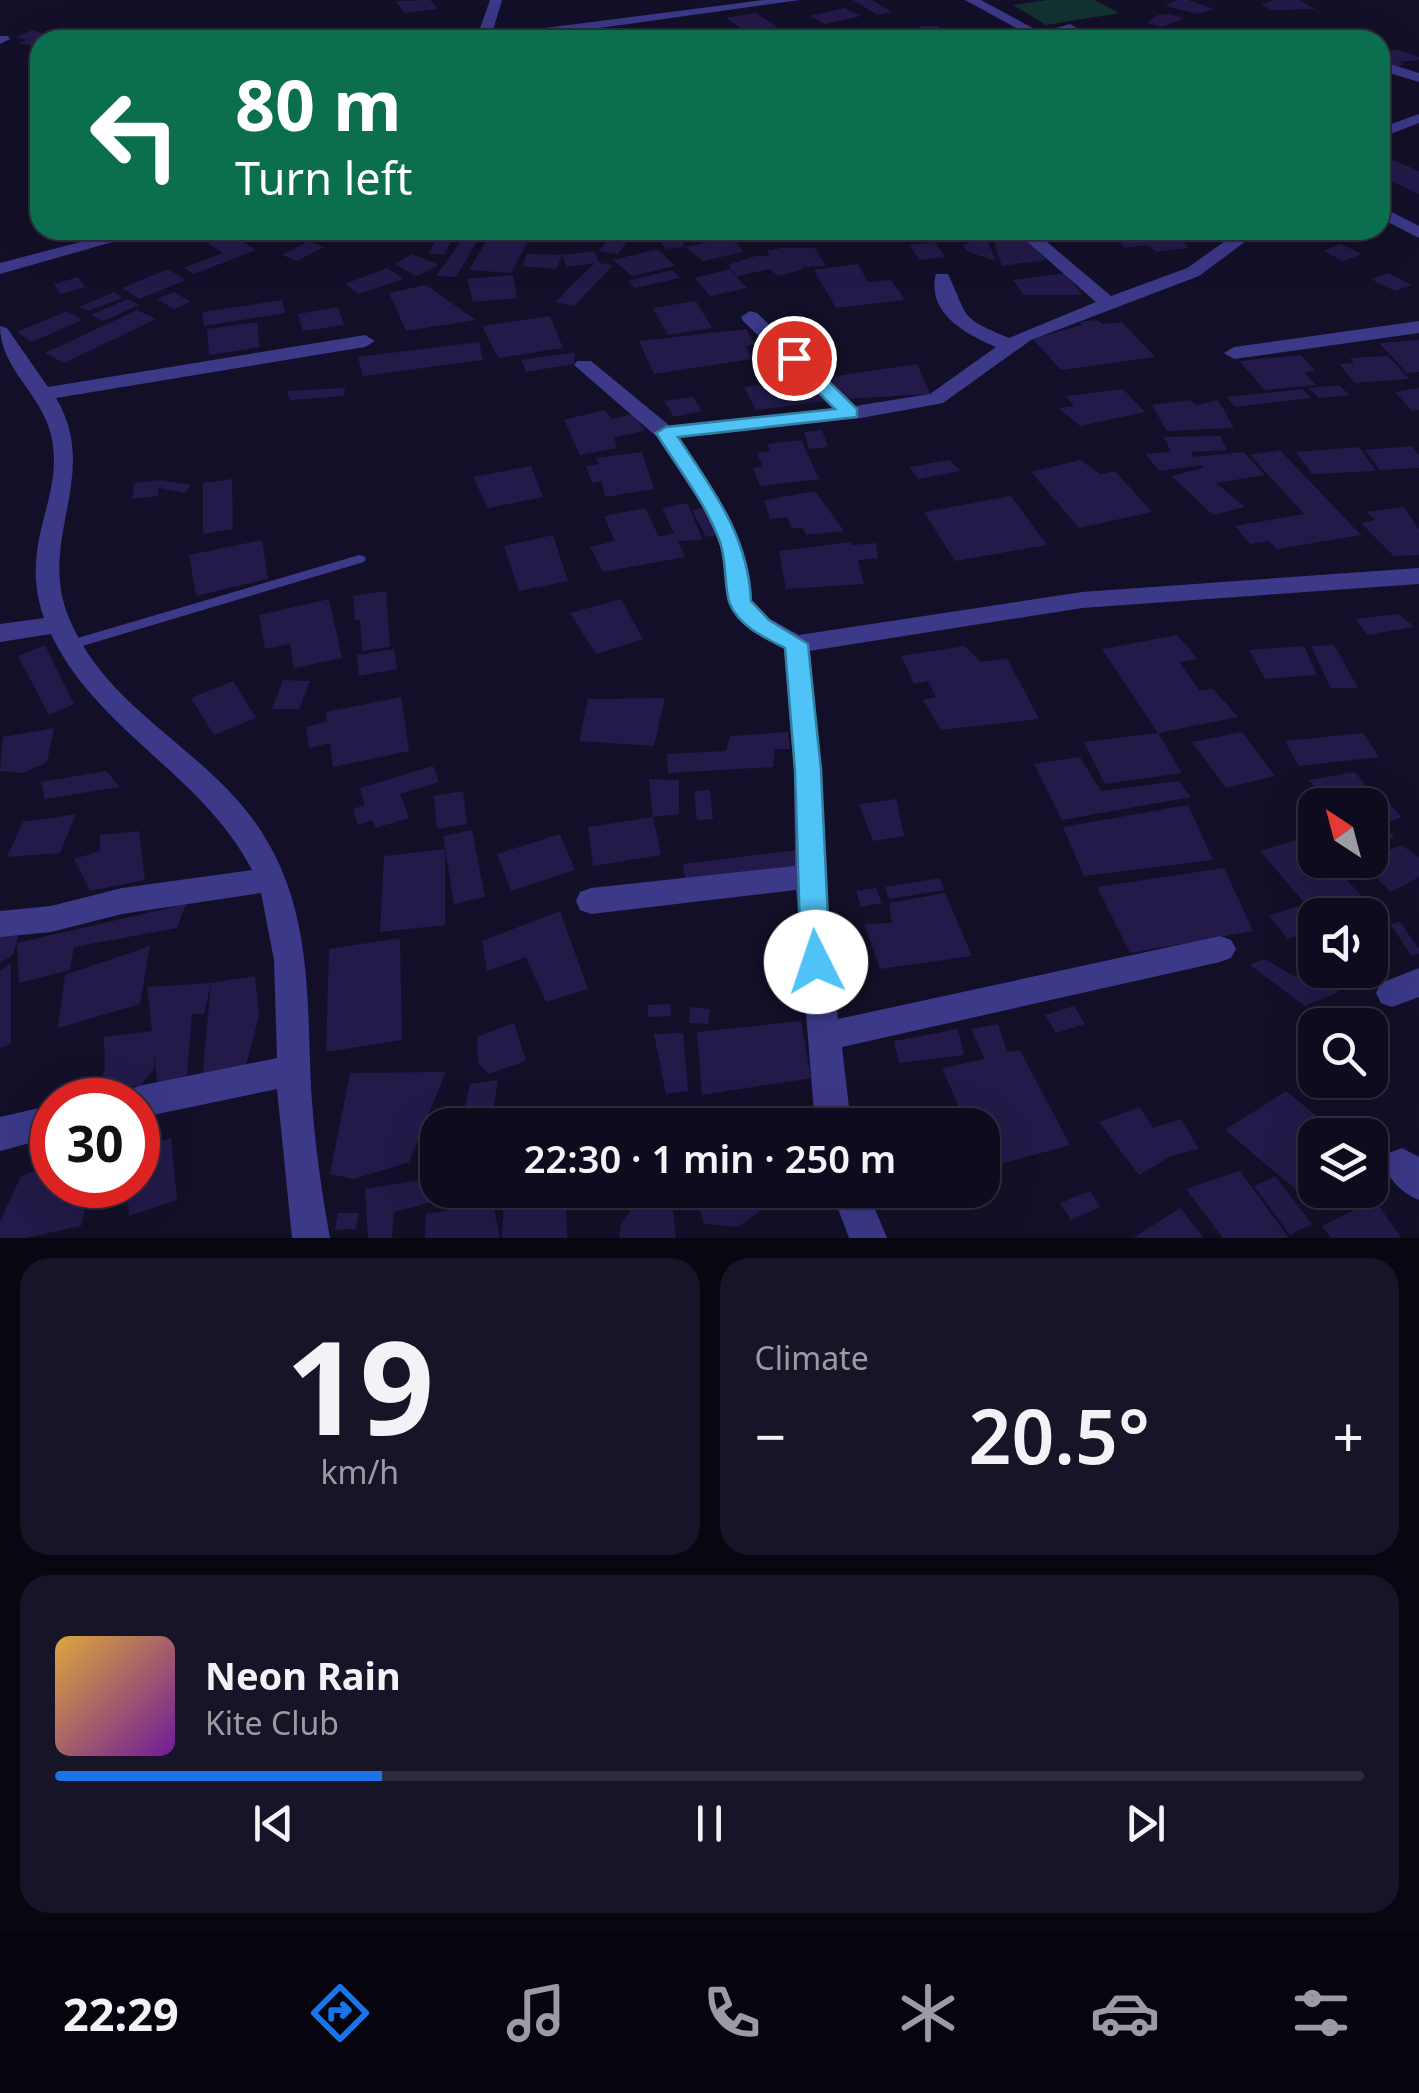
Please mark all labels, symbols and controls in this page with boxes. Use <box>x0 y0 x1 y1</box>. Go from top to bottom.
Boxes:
text: 80 m <box>235 56 402 152</box>
icon: left <box>70 70 200 200</box>
text: Turn left <box>235 147 412 208</box>
pin <box>752 316 837 401</box>
icon: arrive <box>767 331 822 386</box>
north arrow <box>1298 788 1388 878</box>
map controls <box>1298 788 1388 1208</box>
button: sound <box>1298 898 1388 988</box>
position arrow <box>764 910 868 1014</box>
button: search <box>1298 1008 1388 1098</box>
speed limit sign: 30 <box>30 1078 160 1208</box>
button: layers <box>1298 1118 1388 1208</box>
text: 22:30 · 1 min · 250 m <box>524 1132 896 1184</box>
text: 19 <box>285 1296 434 1473</box>
text: Climate <box>755 1336 869 1379</box>
text: 20.5° <box>969 1384 1150 1486</box>
text: − <box>755 1398 786 1473</box>
text: + <box>1333 1398 1364 1473</box>
text: km/h <box>320 1450 399 1493</box>
text: Neon Rain <box>205 1649 401 1701</box>
text: Kite Club <box>205 1701 339 1744</box>
icon: previous <box>246 1796 301 1851</box>
icon: pause <box>682 1796 737 1851</box>
icon: next <box>1118 1796 1173 1851</box>
icon: directions <box>305 1978 375 2048</box>
icon: music <box>501 1978 571 2048</box>
icon: phone <box>697 1978 767 2048</box>
icon: climate <box>893 1978 963 2048</box>
icon: car <box>1090 1978 1160 2048</box>
icon: filters <box>1286 1978 1356 2048</box>
text: 22:29 <box>63 1983 179 2044</box>

